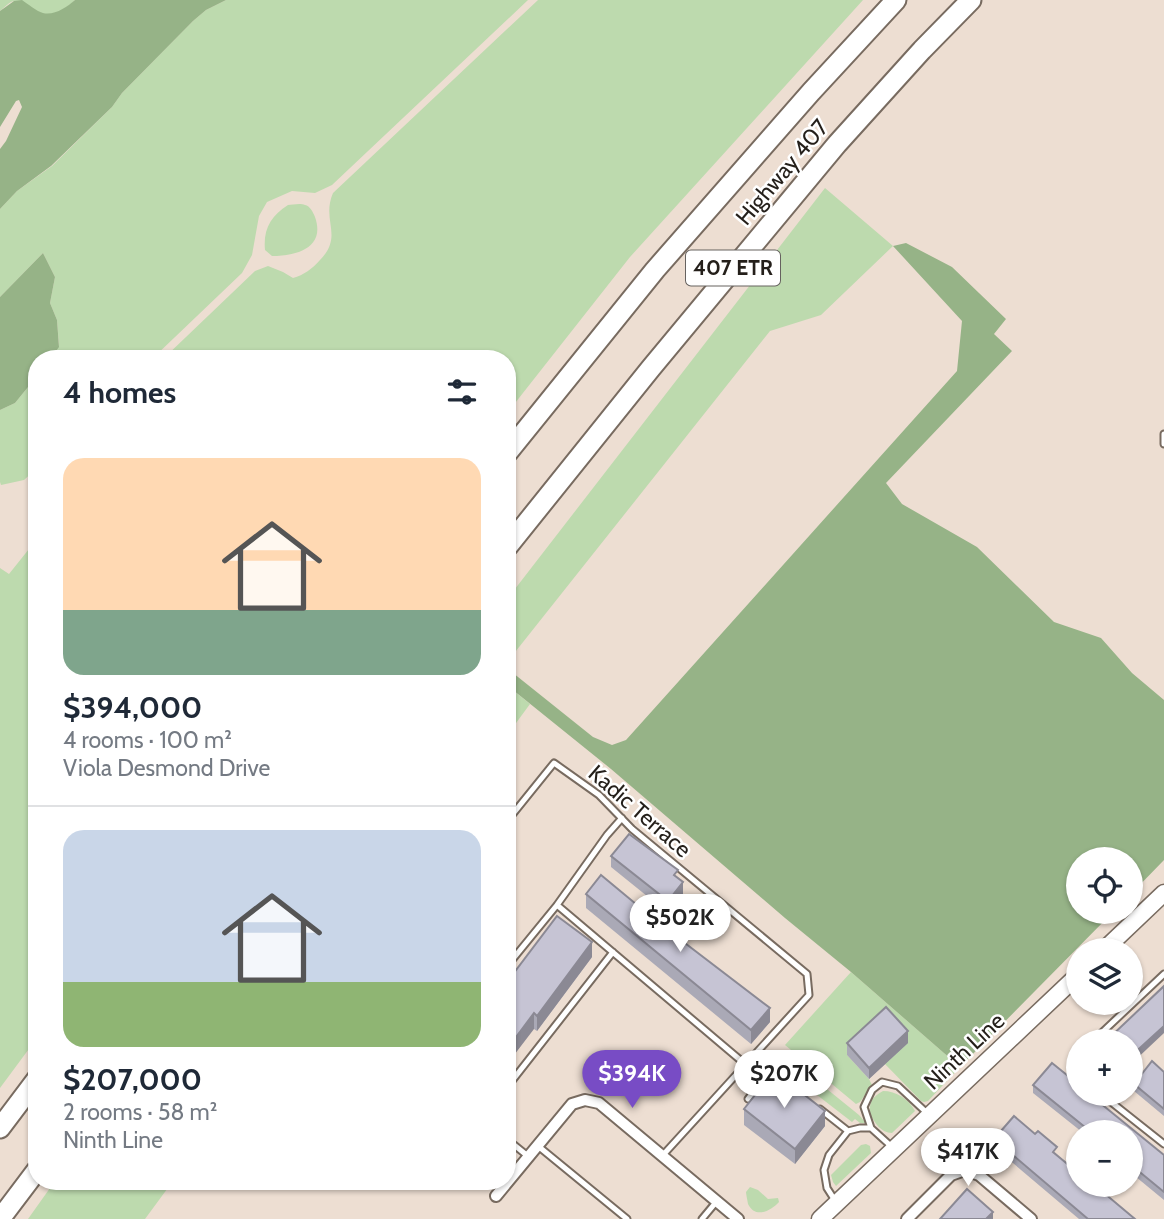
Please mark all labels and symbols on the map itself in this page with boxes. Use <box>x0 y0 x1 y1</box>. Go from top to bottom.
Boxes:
street label: Highway 407 <box>730 113 835 231</box>
road number: 407 ETR <box>686 250 780 286</box>
street label: Kadic Terrace <box>583 759 697 863</box>
pin: $502K <box>631 894 729 954</box>
street label: Ninth Line <box>918 1007 1010 1095</box>
pin: $394K <box>583 1050 681 1110</box>
pin: $207K <box>735 1050 833 1110</box>
pin: $417K <box>919 1128 1017 1188</box>

